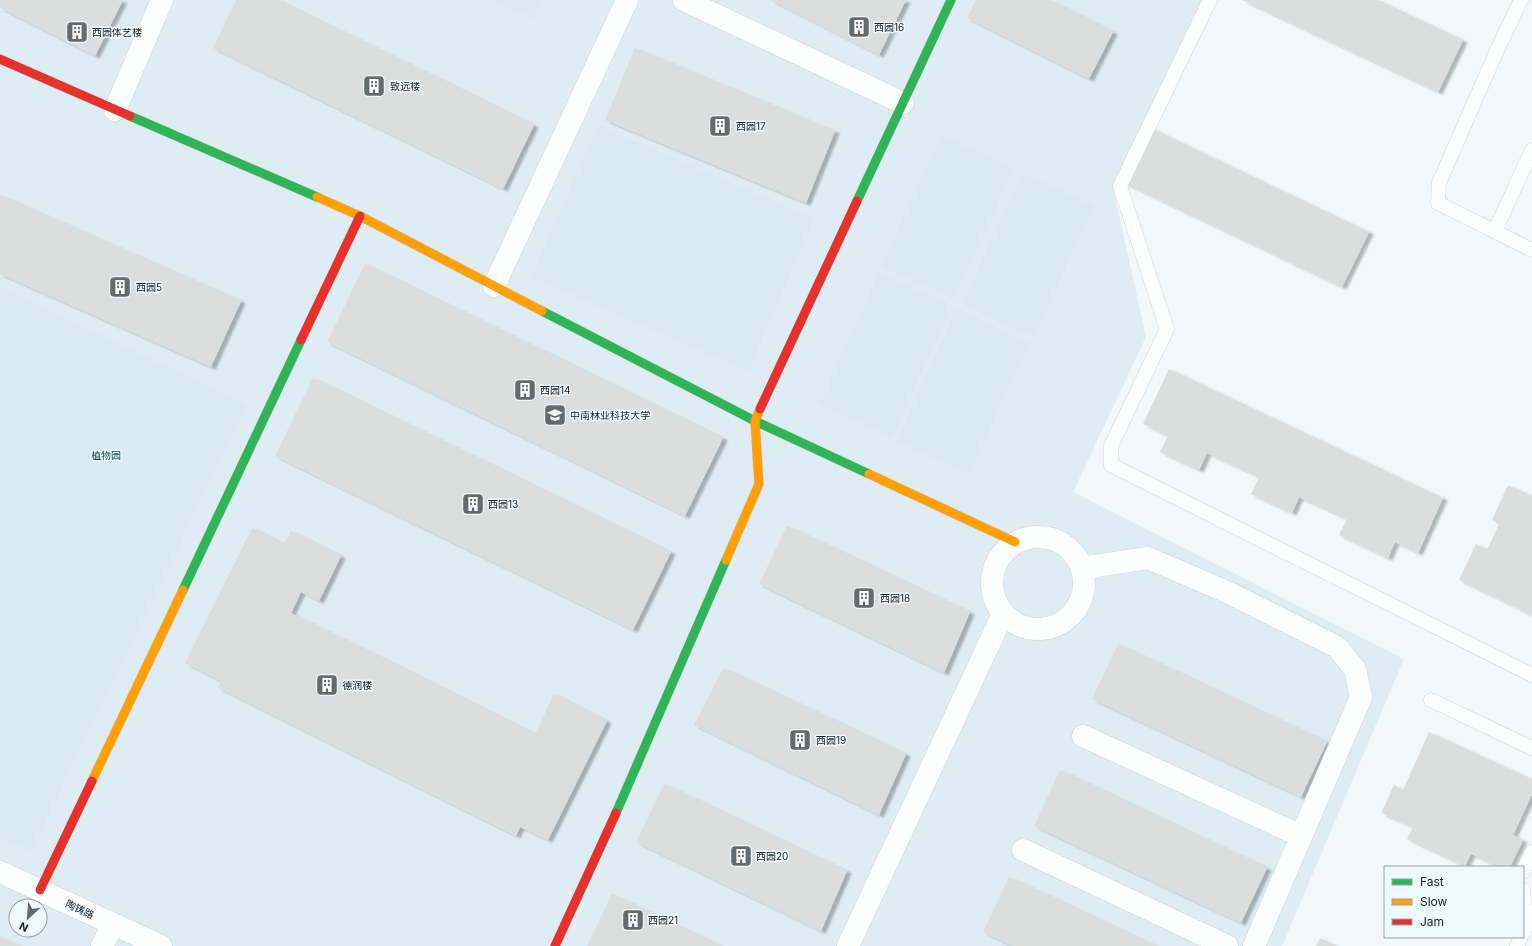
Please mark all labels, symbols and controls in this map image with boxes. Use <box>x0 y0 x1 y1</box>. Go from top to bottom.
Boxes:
building icon: 西园16 <box>846 14 872 40</box>
building icon: 西园体艺楼 <box>64 19 90 45</box>
place label: 西园16 <box>874 21 904 33</box>
place label: 西园体艺楼 <box>92 26 142 38</box>
building icon: 致远楼 <box>361 73 387 99</box>
place label: 致远楼 <box>390 80 420 92</box>
building icon: 西园17 <box>707 113 733 139</box>
place label: 西园17 <box>736 120 766 132</box>
building icon: 西园5 <box>107 274 133 300</box>
place label: 西园5 <box>136 281 162 293</box>
building icon: 西园14 <box>512 377 538 403</box>
place label: 西园14 <box>540 384 571 396</box>
school or university icon: 中南林业科技大学 <box>542 402 568 428</box>
place label: 中南林业科技大学 <box>570 409 650 421</box>
park label: 植物园 <box>91 449 121 461</box>
building icon: 西园13 <box>460 491 486 517</box>
place label: 西园13 <box>488 498 518 510</box>
building icon: 西园18 <box>851 585 877 611</box>
place label: 西园18 <box>880 592 910 604</box>
building icon: 德润楼 <box>314 672 340 698</box>
place label: 德润楼 <box>342 679 372 691</box>
building icon: 西园19 <box>787 727 813 753</box>
place label: 西园19 <box>816 734 846 746</box>
building icon: 西园20 <box>728 843 754 869</box>
place label: 西园20 <box>756 850 788 862</box>
legend <box>1384 866 1524 938</box>
text: Fast <box>1420 874 1444 889</box>
text: Slow <box>1420 894 1448 909</box>
street label: 陶铸路 <box>64 897 96 921</box>
north arrow <box>8 898 48 938</box>
building icon: 西园21 <box>620 907 646 933</box>
place label: 西园21 <box>648 914 678 926</box>
text: Jam <box>1420 914 1444 929</box>
text: N <box>17 919 30 935</box>

